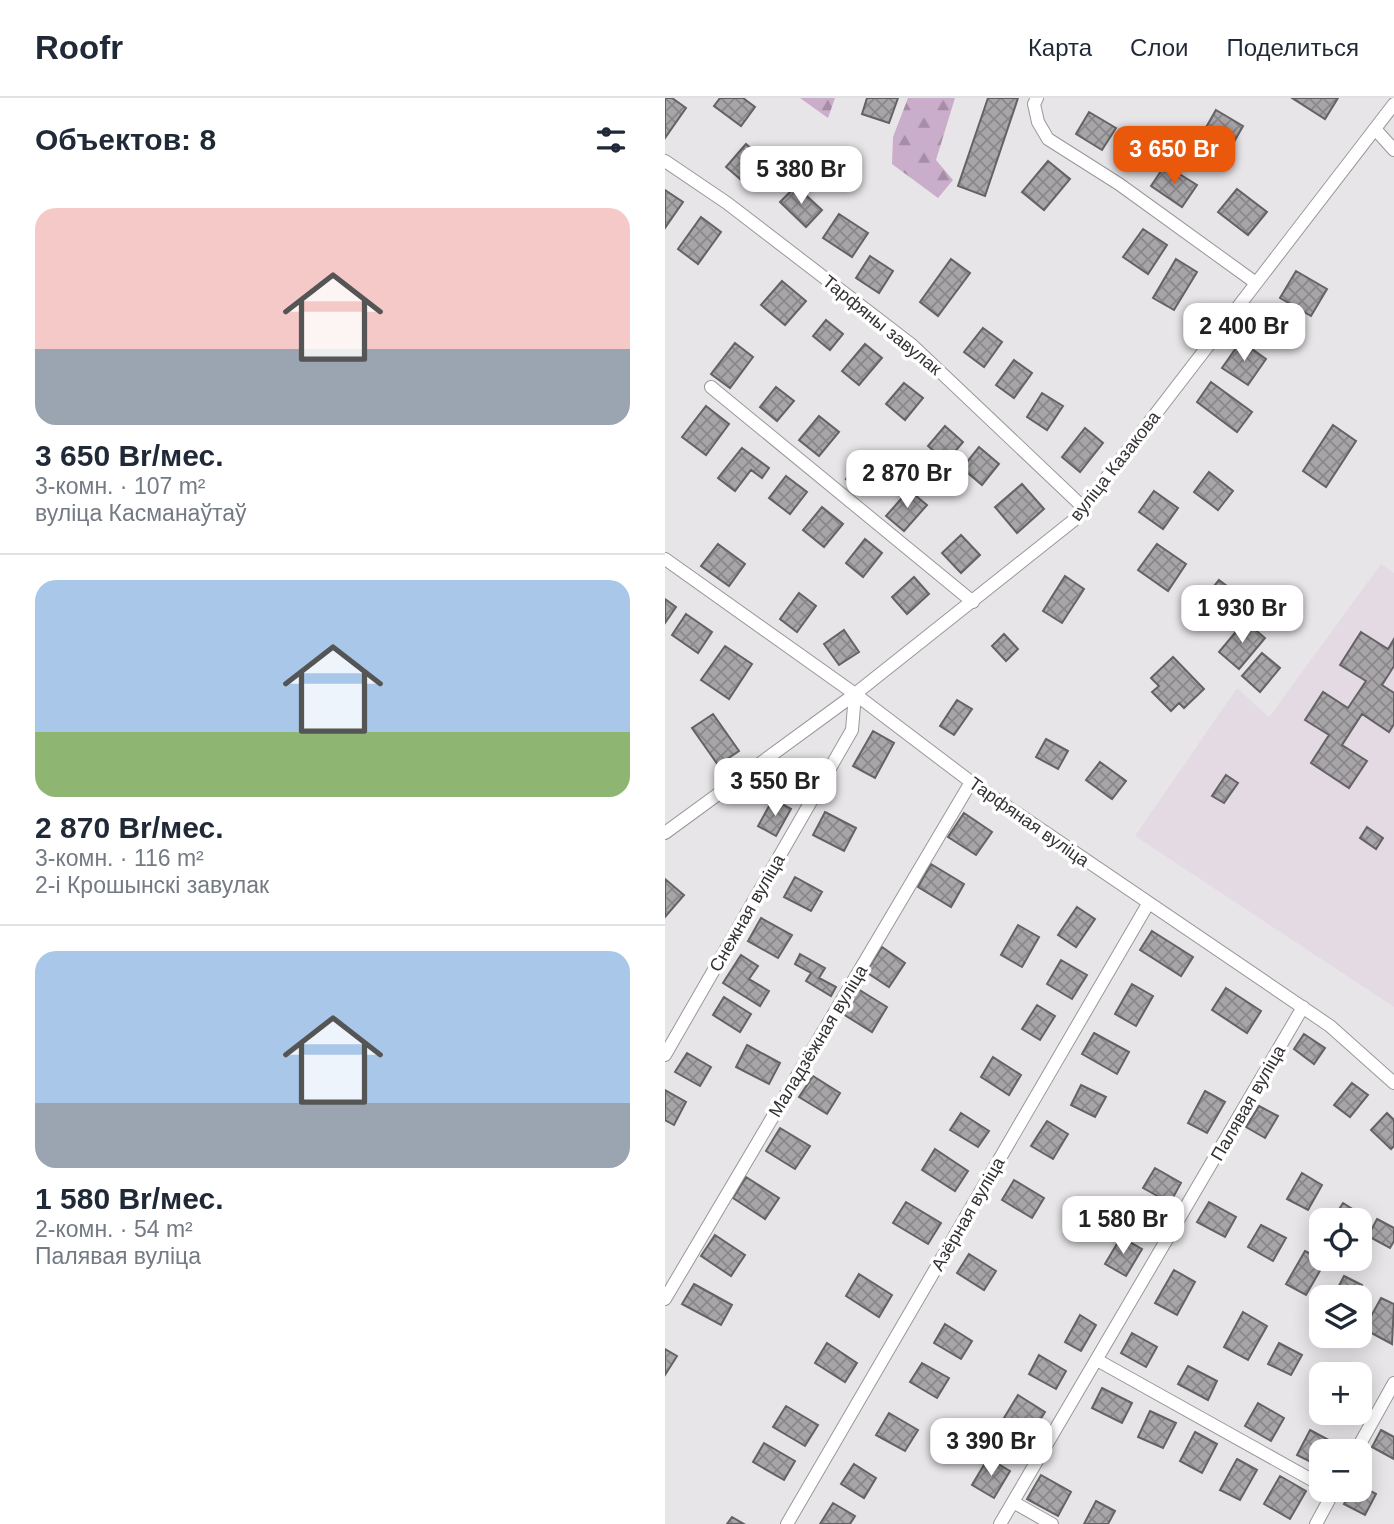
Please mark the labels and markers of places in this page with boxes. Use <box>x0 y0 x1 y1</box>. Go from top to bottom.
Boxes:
pin: 3 650 Br <box>1102 126 1246 186</box>
pin: 5 380 Br <box>729 146 873 206</box>
pin: 2 400 Br <box>1172 303 1316 363</box>
pin: 2 870 Br <box>835 450 979 510</box>
pin: 1 930 Br <box>1170 586 1314 645</box>
pin: 3 550 Br <box>703 758 847 818</box>
pin: 1 580 Br <box>1051 1196 1195 1256</box>
pin: 3 390 Br <box>919 1418 1063 1478</box>

